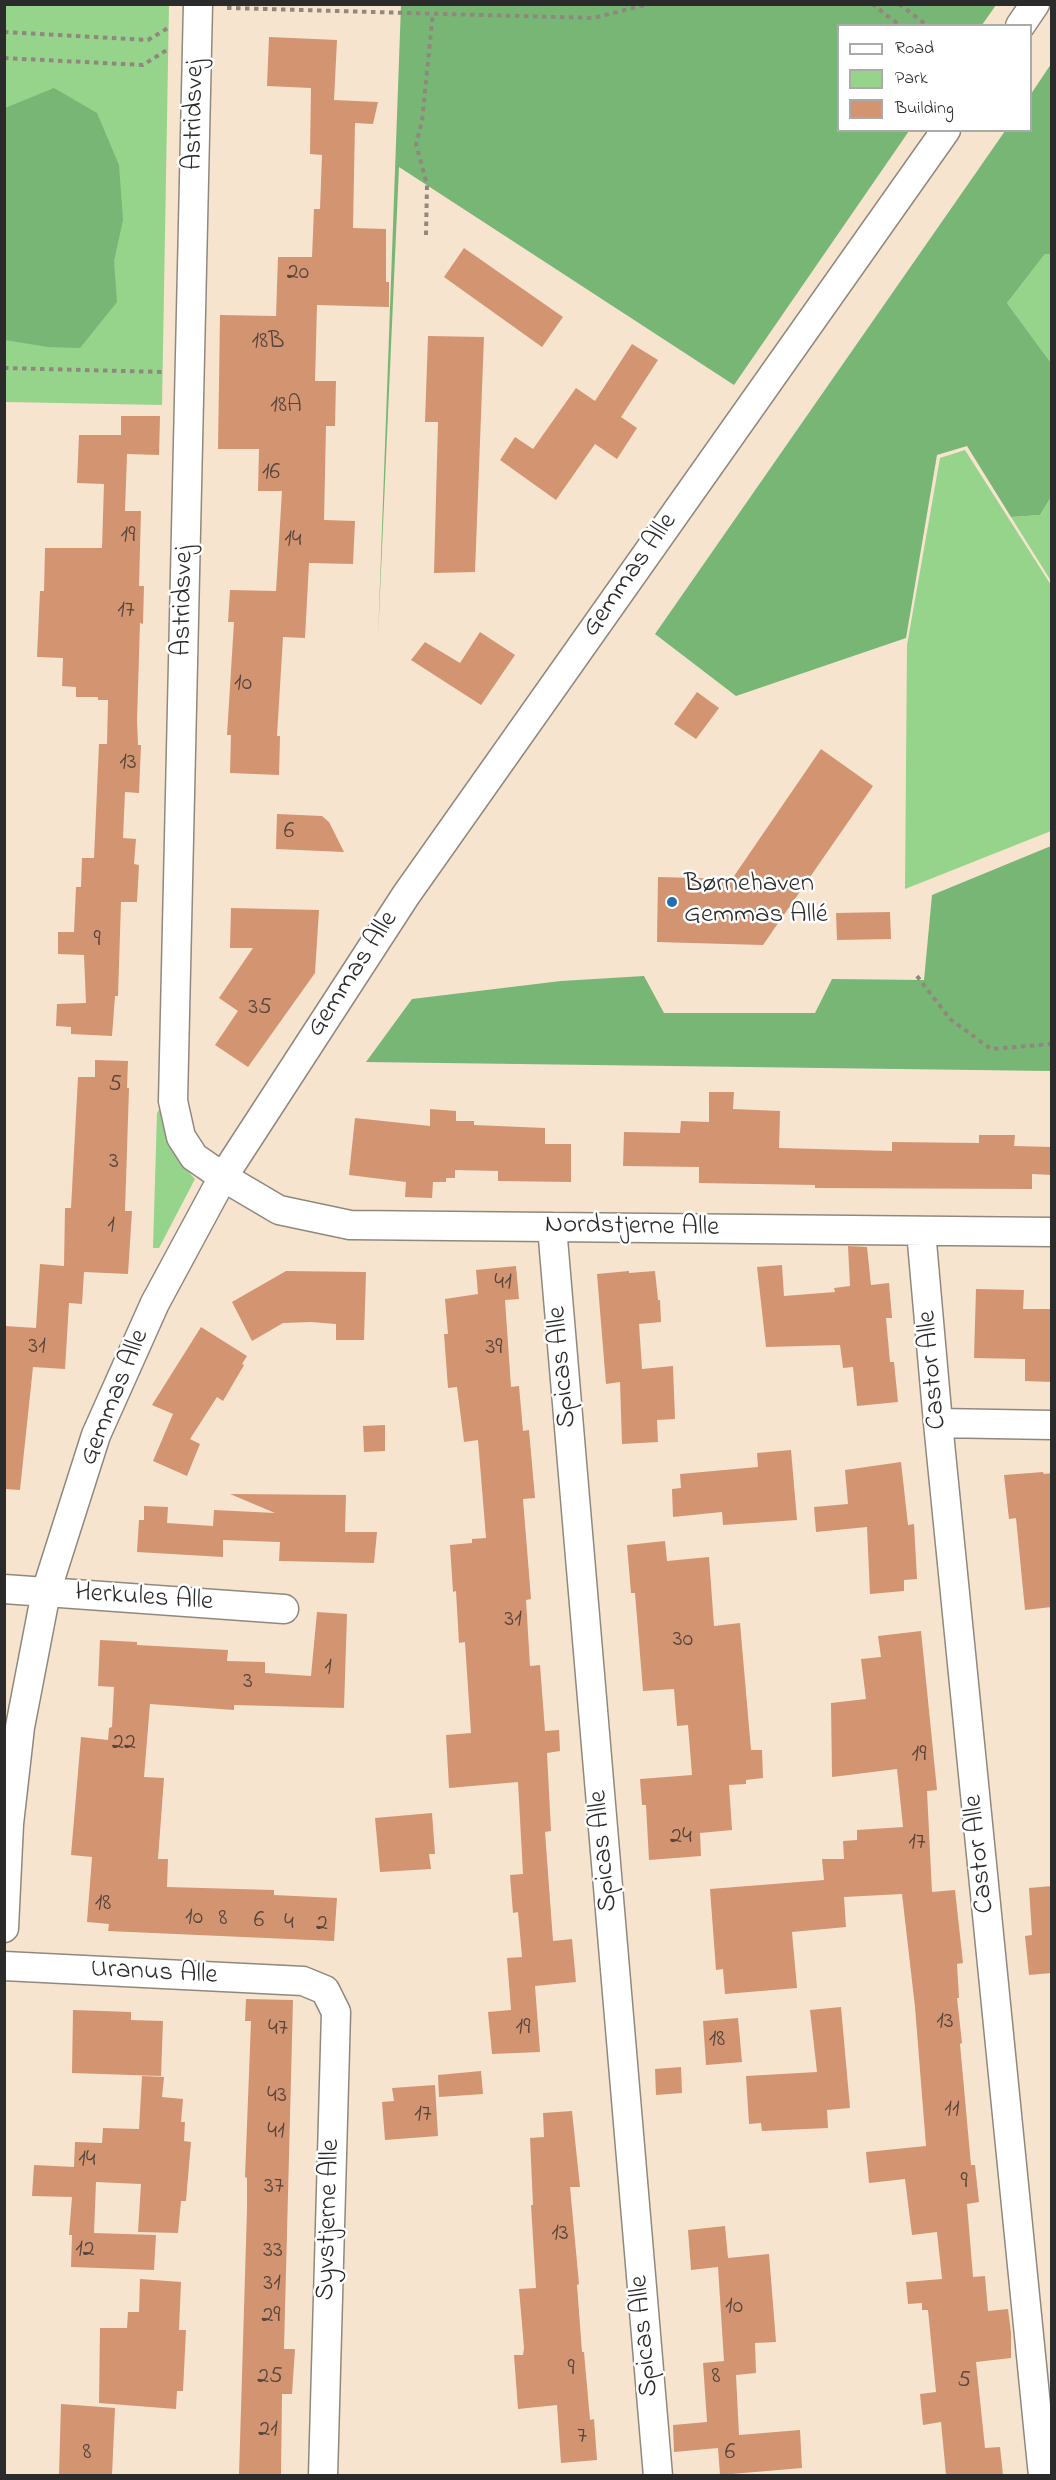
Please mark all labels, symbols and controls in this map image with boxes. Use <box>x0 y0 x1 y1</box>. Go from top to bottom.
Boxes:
legend <box>837 24 1032 132</box>
text: Road <box>895 36 934 62</box>
street label: Astridsvej <box>179 60 213 170</box>
text: Park <box>895 66 928 92</box>
text: Building <box>895 96 954 122</box>
house number: 20 <box>287 260 309 288</box>
house number: 18B <box>252 329 284 357</box>
house number: 18A <box>270 393 302 421</box>
house number: 16 <box>262 460 280 488</box>
street label: Gemmas Alle <box>576 508 686 644</box>
house number: 19 <box>121 523 135 551</box>
house number: 14 <box>284 527 302 555</box>
street label: Astridsvej <box>168 546 202 656</box>
house number: 17 <box>117 598 135 626</box>
house number: 10 <box>234 671 252 699</box>
house number: 13 <box>119 750 137 778</box>
house number: 6 <box>284 819 294 847</box>
place label: Børnehaven Gemmas Allé <box>684 870 828 933</box>
marker: Børnehaven Gemmas Allé <box>665 895 679 909</box>
street label: Gemmas Alle <box>301 906 407 1044</box>
house number: 9 <box>93 927 101 955</box>
house number: 35 <box>248 995 272 1023</box>
house number: 5 <box>108 1072 122 1100</box>
house number: 3 <box>109 1149 119 1177</box>
street label: Nordstjerne Alle <box>545 1210 719 1246</box>
house number: 1 <box>107 1213 115 1241</box>
house number: 41 <box>494 1270 512 1298</box>
street label: Spicas Alle <box>543 1305 585 1429</box>
street label: Castor Alle <box>913 1309 955 1431</box>
street label: Gemmas Alle <box>74 1325 158 1471</box>
house number: 31 <box>28 1334 46 1362</box>
house number: 39 <box>485 1335 503 1363</box>
street label: Herkules Alle <box>74 1578 214 1620</box>
house number: 31 <box>504 1607 522 1635</box>
house number: 30 <box>673 1627 693 1655</box>
house number: 1 <box>324 1655 332 1683</box>
house number: 3 <box>243 1669 253 1697</box>
house number: 22 <box>112 1730 136 1758</box>
house number: 19 <box>912 1742 926 1770</box>
street label: Spicas Alle <box>584 1789 626 1913</box>
street label: Castor Alle <box>959 1793 1003 1915</box>
house number: 24 <box>670 1824 692 1852</box>
house number: 17 <box>908 1830 926 1858</box>
house number: 18 <box>95 1891 111 1919</box>
house number: 10 <box>185 1905 203 1933</box>
house number: 8 <box>219 1906 227 1934</box>
house number: 6 <box>254 1908 264 1936</box>
house number: 4 <box>284 1910 294 1938</box>
house number: 2 <box>316 1911 328 1939</box>
street label: Uranus Alle <box>90 1954 218 1994</box>
house number: 13 <box>936 2009 954 2037</box>
house number: 19 <box>516 2015 530 2043</box>
house number: 47 <box>268 2016 288 2044</box>
house number: 18 <box>709 2027 725 2055</box>
house number: 43 <box>267 2083 287 2111</box>
house number: 11 <box>944 2097 960 2125</box>
house number: 17 <box>414 2102 432 2130</box>
house number: 41 <box>267 2119 285 2147</box>
street label: Syvstjerne Alle <box>311 2139 349 2301</box>
house number: 14 <box>78 2147 96 2175</box>
house number: 9 <box>960 2169 968 2197</box>
house number: 37 <box>264 2174 284 2202</box>
house number: 13 <box>551 2221 569 2249</box>
house number: 12 <box>75 2237 95 2265</box>
house number: 33 <box>263 2238 283 2266</box>
house number: 31 <box>263 2271 281 2299</box>
street label: Spicas Alle <box>625 2274 667 2398</box>
house number: 10 <box>725 2294 743 2322</box>
house number: 29 <box>261 2303 281 2331</box>
house number: 9 <box>567 2356 575 2384</box>
house number: 25 <box>257 2364 283 2392</box>
house number: 8 <box>712 2364 720 2392</box>
house number: 5 <box>957 2368 971 2396</box>
house number: 21 <box>258 2417 278 2445</box>
house number: 7 <box>577 2424 587 2452</box>
house number: 8 <box>83 2440 91 2468</box>
house number: 6 <box>725 2440 735 2468</box>

